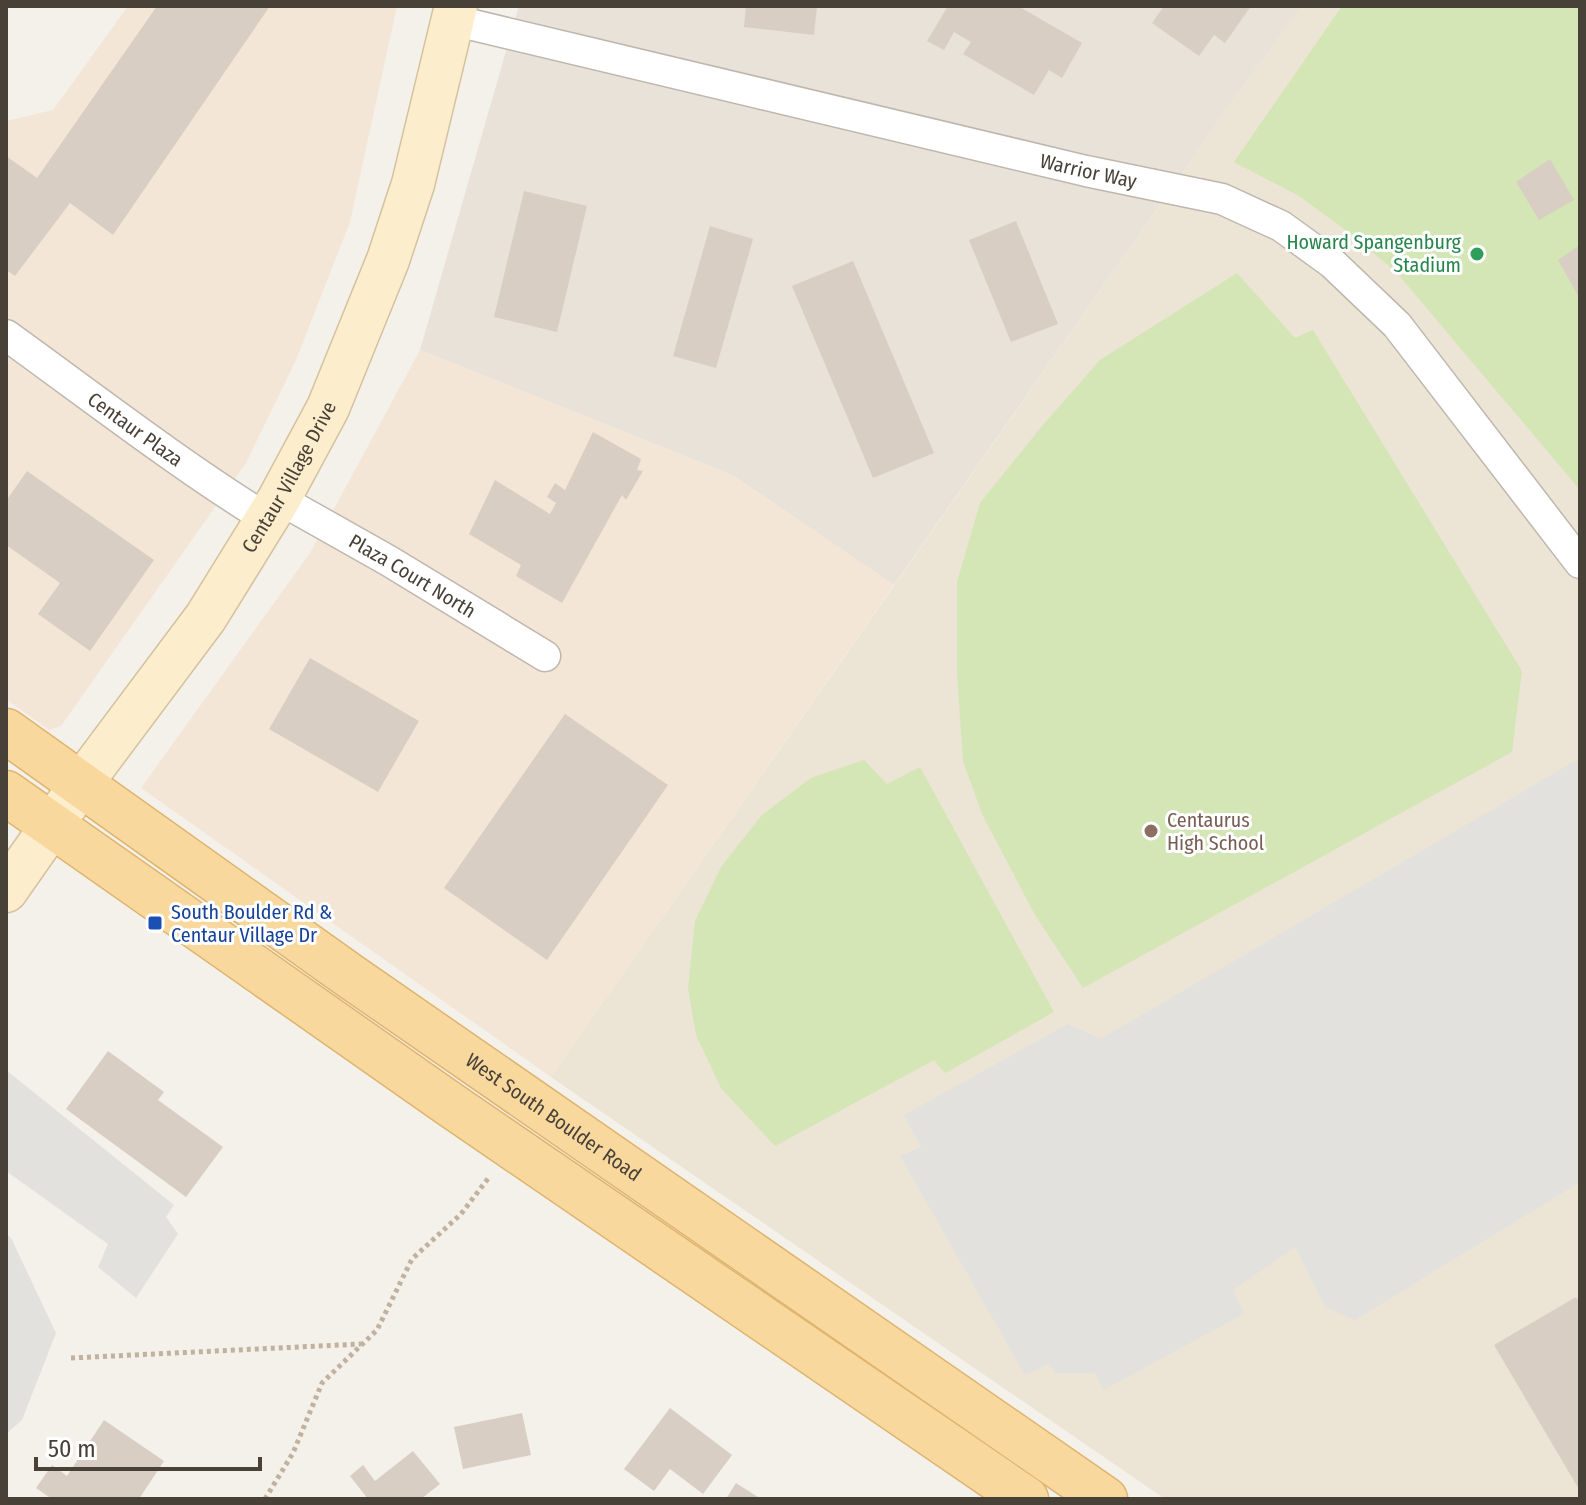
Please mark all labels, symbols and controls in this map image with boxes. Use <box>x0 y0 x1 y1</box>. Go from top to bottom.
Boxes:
street label: Warrior Way <box>1038 148 1139 193</box>
place label: Howard Spangenburg Stadium <box>1286 230 1462 277</box>
marker: Howard Spangenburg Stadium <box>1468 245 1486 263</box>
street label: Centaur Plaza <box>83 387 187 472</box>
street label: Centaur Village Drive <box>237 398 341 557</box>
street label: Plaza Court North <box>345 529 480 623</box>
place label: Centaurus High School <box>1167 808 1264 855</box>
marker: Centaurus High School <box>1142 822 1160 840</box>
place label: South Boulder Rd & Centaur Village Dr <box>171 900 332 947</box>
marker: South Boulder Rd & Centaur Village Dr <box>146 914 164 932</box>
street label: West South Boulder Road <box>461 1048 646 1186</box>
scale bar <box>36 1421 260 1471</box>
text: 50 m <box>48 1435 96 1463</box>

